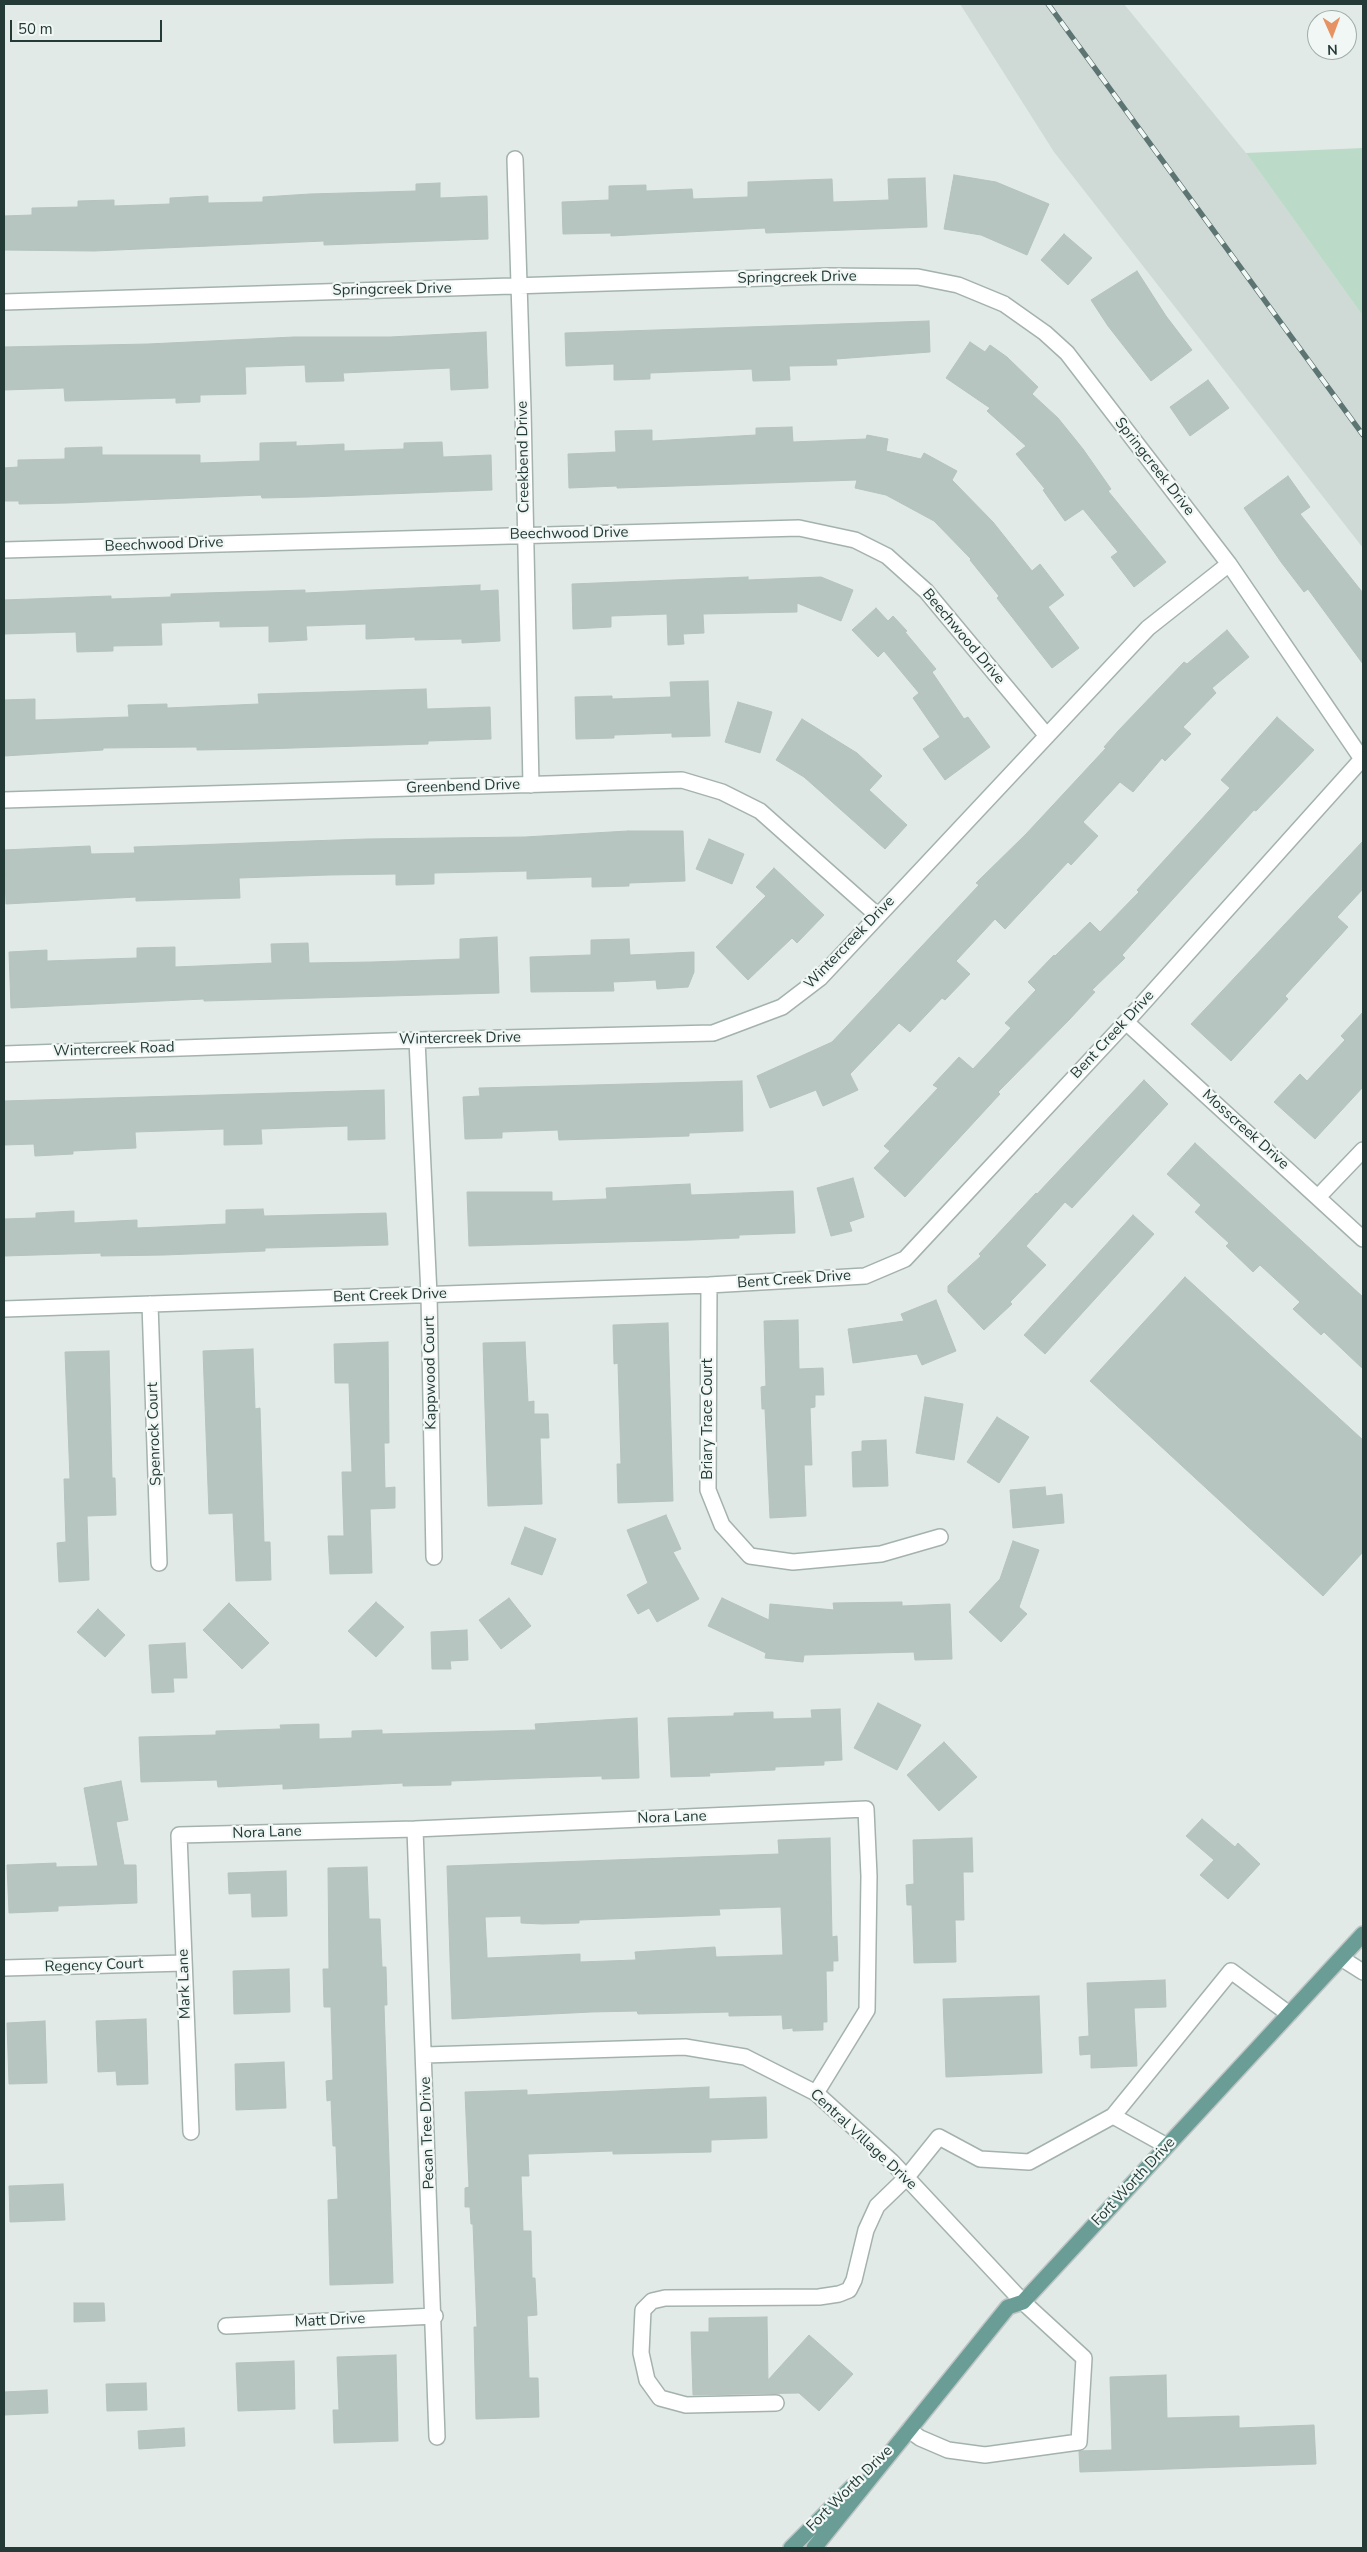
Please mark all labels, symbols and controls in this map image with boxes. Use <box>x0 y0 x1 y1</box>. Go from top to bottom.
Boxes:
scale bar <box>12 10 165 42</box>
north arrow <box>1307 10 1357 60</box>
text: 50 m <box>18 19 53 39</box>
text: N <box>1327 40 1338 59</box>
street label: Springcreek Drive <box>737 268 857 288</box>
street label: Springcreek Drive <box>332 280 452 300</box>
street label: Creekbend Drive <box>514 401 534 513</box>
street label: Springcreek Drive <box>1110 414 1198 520</box>
street label: Beechwood Drive <box>509 524 629 544</box>
street label: Beechwood Drive <box>104 534 224 556</box>
street label: Beechwood Drive <box>918 586 1008 688</box>
street label: Greenbend Drive <box>406 776 520 798</box>
street label: Wintercreek Drive <box>801 893 899 993</box>
street label: Bent Creek Drive <box>1068 987 1158 1083</box>
street label: Wintercreek Drive <box>399 1029 521 1049</box>
street label: Wintercreek Road <box>53 1039 175 1061</box>
street label: Mosscreek Drive <box>1198 1086 1292 1174</box>
street label: Bent Creek Drive <box>737 1267 851 1293</box>
street label: Bent Creek Drive <box>333 1285 447 1307</box>
street label: Kappwood Court <box>421 1316 441 1430</box>
street label: Briary Trace Court <box>699 1358 717 1480</box>
street label: Spenrock Court <box>144 1382 166 1486</box>
street label: Nora Lane <box>637 1808 707 1828</box>
street label: Nora Lane <box>232 1823 302 1843</box>
street label: Mark Lane <box>175 1949 195 2019</box>
street label: Regency Court <box>44 1955 144 1977</box>
street label: Pecan Tree Drive <box>417 2076 439 2190</box>
street label: Central Village Drive <box>806 2086 920 2194</box>
street label: Fort Worth Drive <box>1089 2134 1179 2230</box>
street label: Matt Drive <box>294 2310 366 2332</box>
street label: Fort Worth Drive <box>803 2442 897 2536</box>

